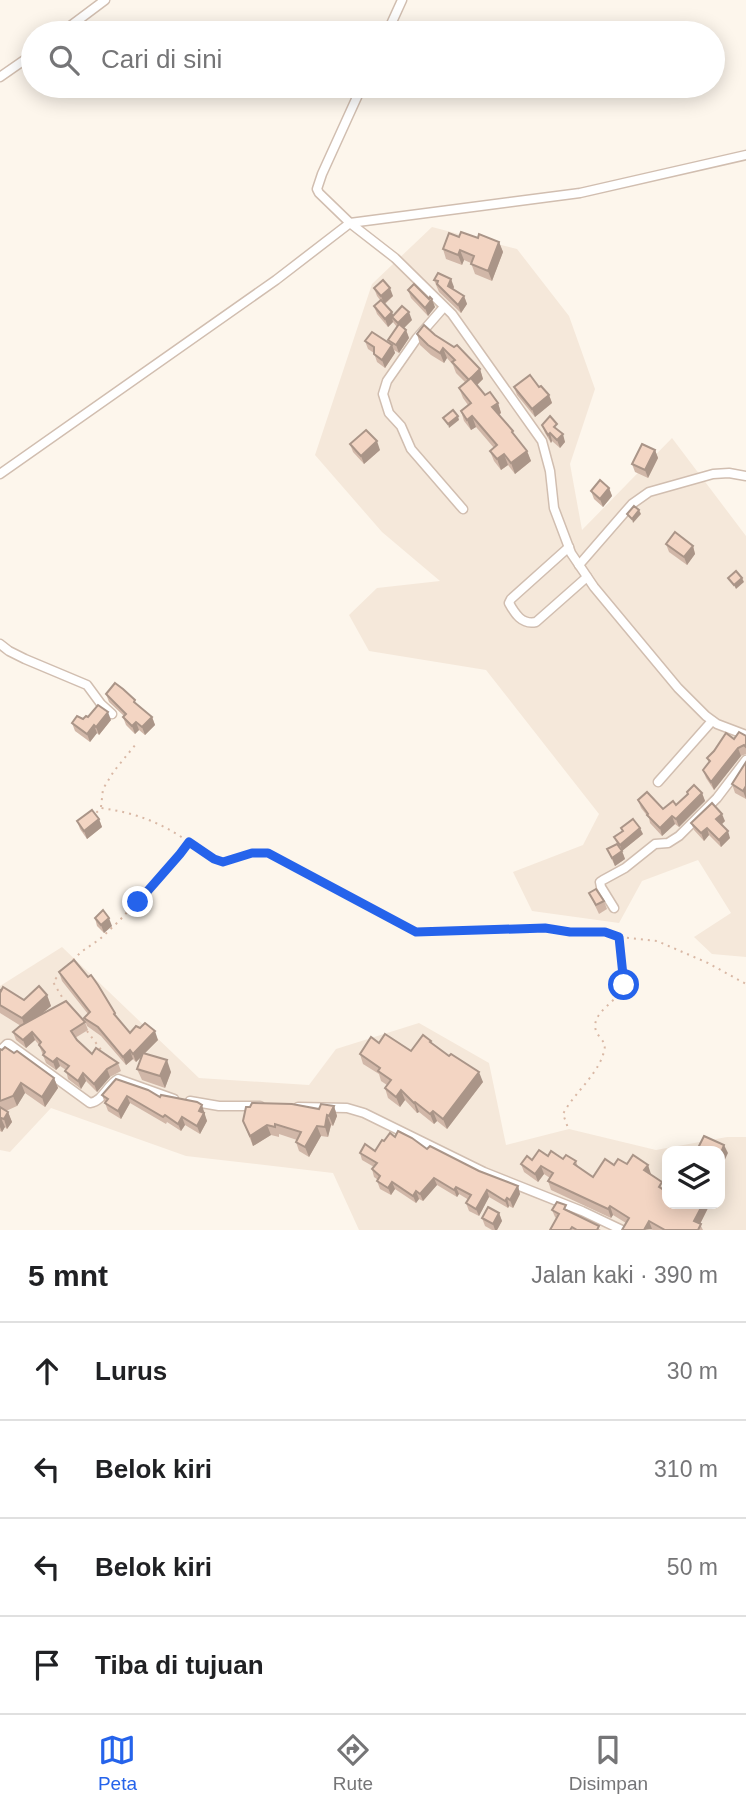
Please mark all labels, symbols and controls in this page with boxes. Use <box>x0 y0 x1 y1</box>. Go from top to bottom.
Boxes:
search box <box>21 21 725 98</box>
icon: search <box>45 41 83 79</box>
text: Cari di sini <box>101 44 222 74</box>
route end <box>122 886 153 917</box>
route start <box>608 969 639 1000</box>
map controls <box>662 1146 725 1209</box>
button: layers <box>662 1146 725 1209</box>
text: 5 mnt <box>28 1259 108 1292</box>
text: Jalan kaki · 390 m <box>531 1262 718 1288</box>
icon: ahead <box>28 1352 66 1390</box>
text: Lurus <box>95 1356 167 1386</box>
text: 30 m <box>667 1358 718 1384</box>
icon: left <box>28 1450 66 1488</box>
text: Belok kiri <box>95 1454 212 1484</box>
text: 310 m <box>654 1456 718 1482</box>
icon: left <box>28 1548 66 1586</box>
text: Belok kiri <box>95 1552 212 1582</box>
text: 50 m <box>667 1554 718 1580</box>
icon: arrive <box>28 1646 66 1684</box>
text: Tiba di tujuan <box>95 1650 264 1680</box>
tab: Peta <box>98 1731 137 1795</box>
tab: Rute <box>333 1731 373 1795</box>
tab: Disimpan <box>569 1731 648 1795</box>

